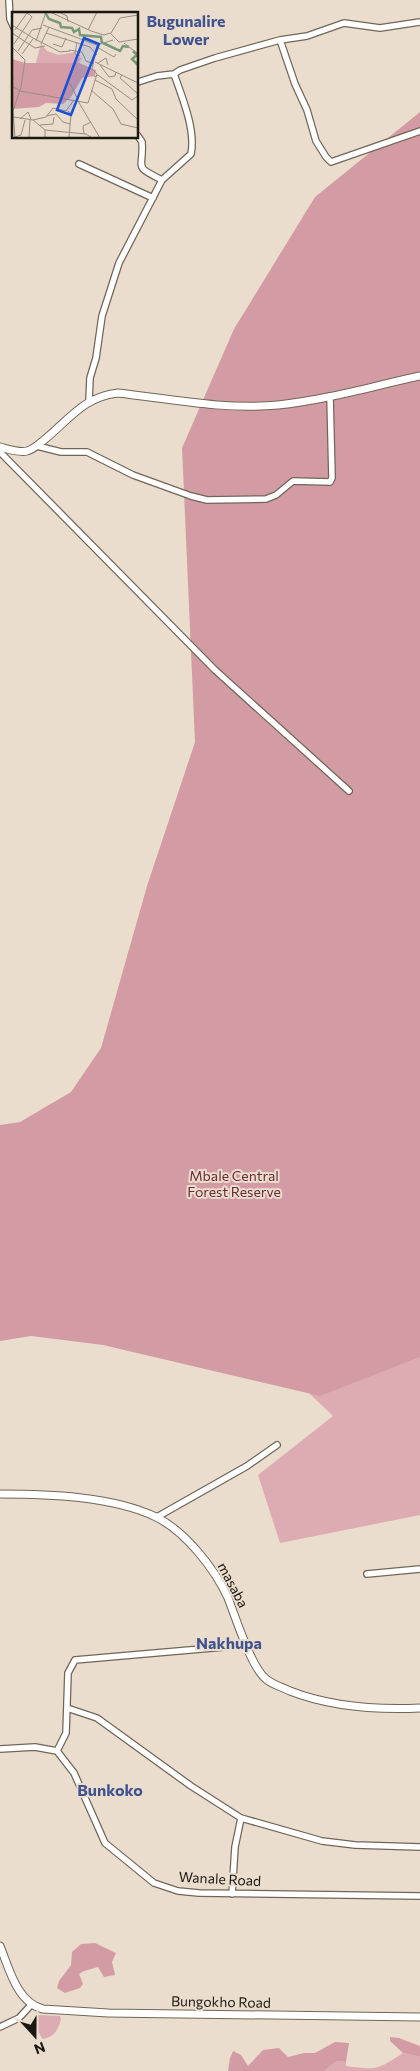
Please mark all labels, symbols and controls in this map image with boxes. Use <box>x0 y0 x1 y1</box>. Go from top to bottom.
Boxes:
district label: Bugunalire Lower <box>147 11 225 48</box>
inset map <box>12 12 139 139</box>
park label: Mbale Central Forest Reserve <box>187 1167 281 1200</box>
street label: masaba <box>214 1559 252 1610</box>
district label: Nakhupa <box>196 1633 262 1652</box>
district label: Bunkoko <box>77 1780 143 1799</box>
street label: Wanale Road <box>178 1868 262 1889</box>
street label: Bungokho Road <box>171 1992 271 2011</box>
north arrow <box>10 2011 60 2061</box>
text: N <box>32 2039 48 2058</box>

